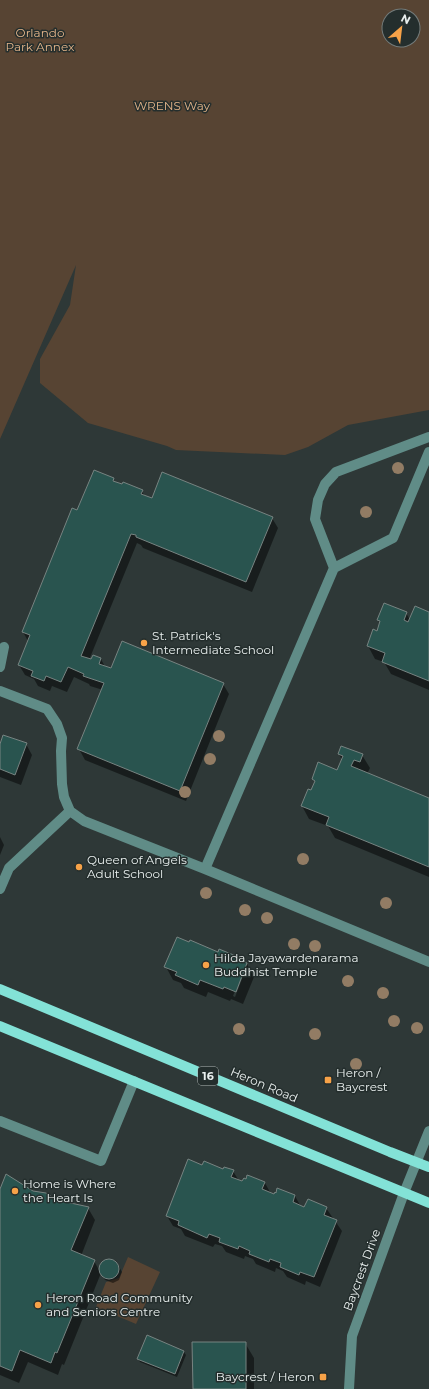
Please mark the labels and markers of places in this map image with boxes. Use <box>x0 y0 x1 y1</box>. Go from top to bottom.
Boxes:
place label: St. Patrick's Intermediate School <box>152 628 274 657</box>
marker: St. Patrick's Intermediate School <box>139 638 149 648</box>
place label: Queen of Angels Adult School <box>87 852 187 881</box>
marker: Queen of Angels Adult School <box>74 862 84 872</box>
place label: Hilda Jayawardenarama Buddhist Temple <box>214 950 359 979</box>
marker: Hilda Jayawardenarama Buddhist Temple <box>201 960 211 970</box>
place label: Heron / Baycrest <box>336 1065 388 1094</box>
marker: Heron / Baycrest <box>323 1075 333 1085</box>
place label: Home is Where the Heart Is <box>23 1176 116 1205</box>
marker: Home is Where the Heart Is <box>10 1186 20 1196</box>
place label: Heron Road Community and Seniors Centre <box>46 1290 193 1319</box>
marker: Heron Road Community and Seniors Centre <box>33 1300 43 1310</box>
place label: Baycrest / Heron <box>216 1369 315 1384</box>
marker: Baycrest / Heron <box>318 1372 328 1382</box>

